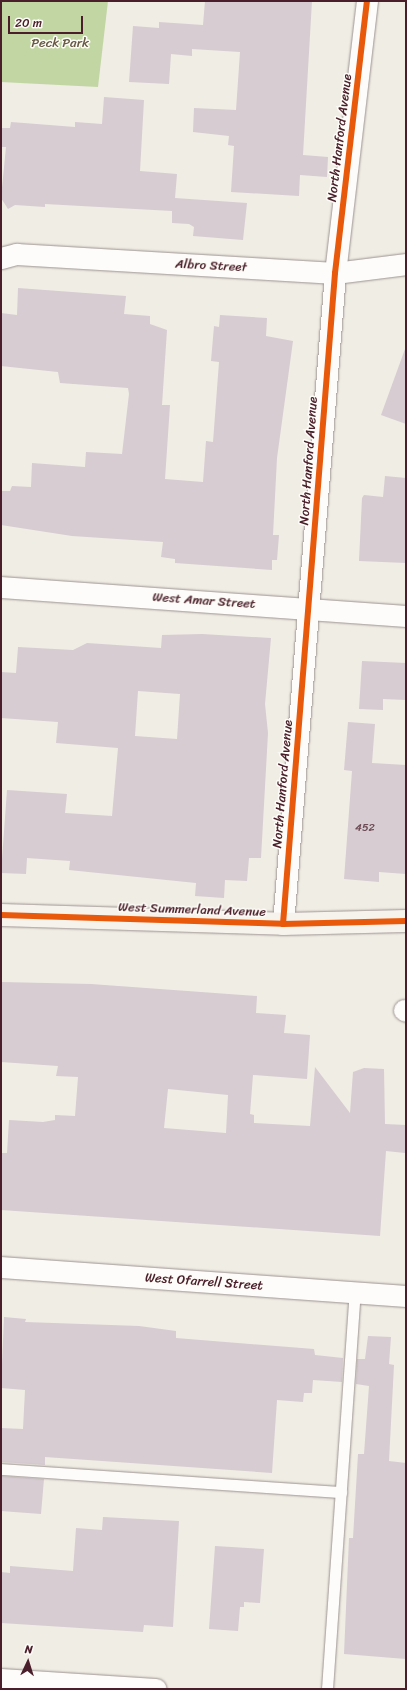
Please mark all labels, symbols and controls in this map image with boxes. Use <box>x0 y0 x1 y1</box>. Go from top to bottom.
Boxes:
scale bar <box>10 8 85 34</box>
text: 20 m <box>15 12 42 34</box>
park label: Peck Park <box>31 35 89 51</box>
street label: North Hanford Avenue <box>324 73 356 203</box>
street label: Albro Street <box>175 256 247 276</box>
street label: North Hanford Avenue <box>297 396 321 526</box>
street label: West Amar Street <box>152 590 256 612</box>
street label: North Hanford Avenue <box>270 719 296 849</box>
house number: 452 <box>355 821 375 835</box>
street label: West Summerland Avenue <box>118 900 266 920</box>
street label: West Ofarrell Street <box>144 1270 264 1294</box>
text: N <box>24 1640 33 1659</box>
north arrow <box>8 1642 48 1682</box>

